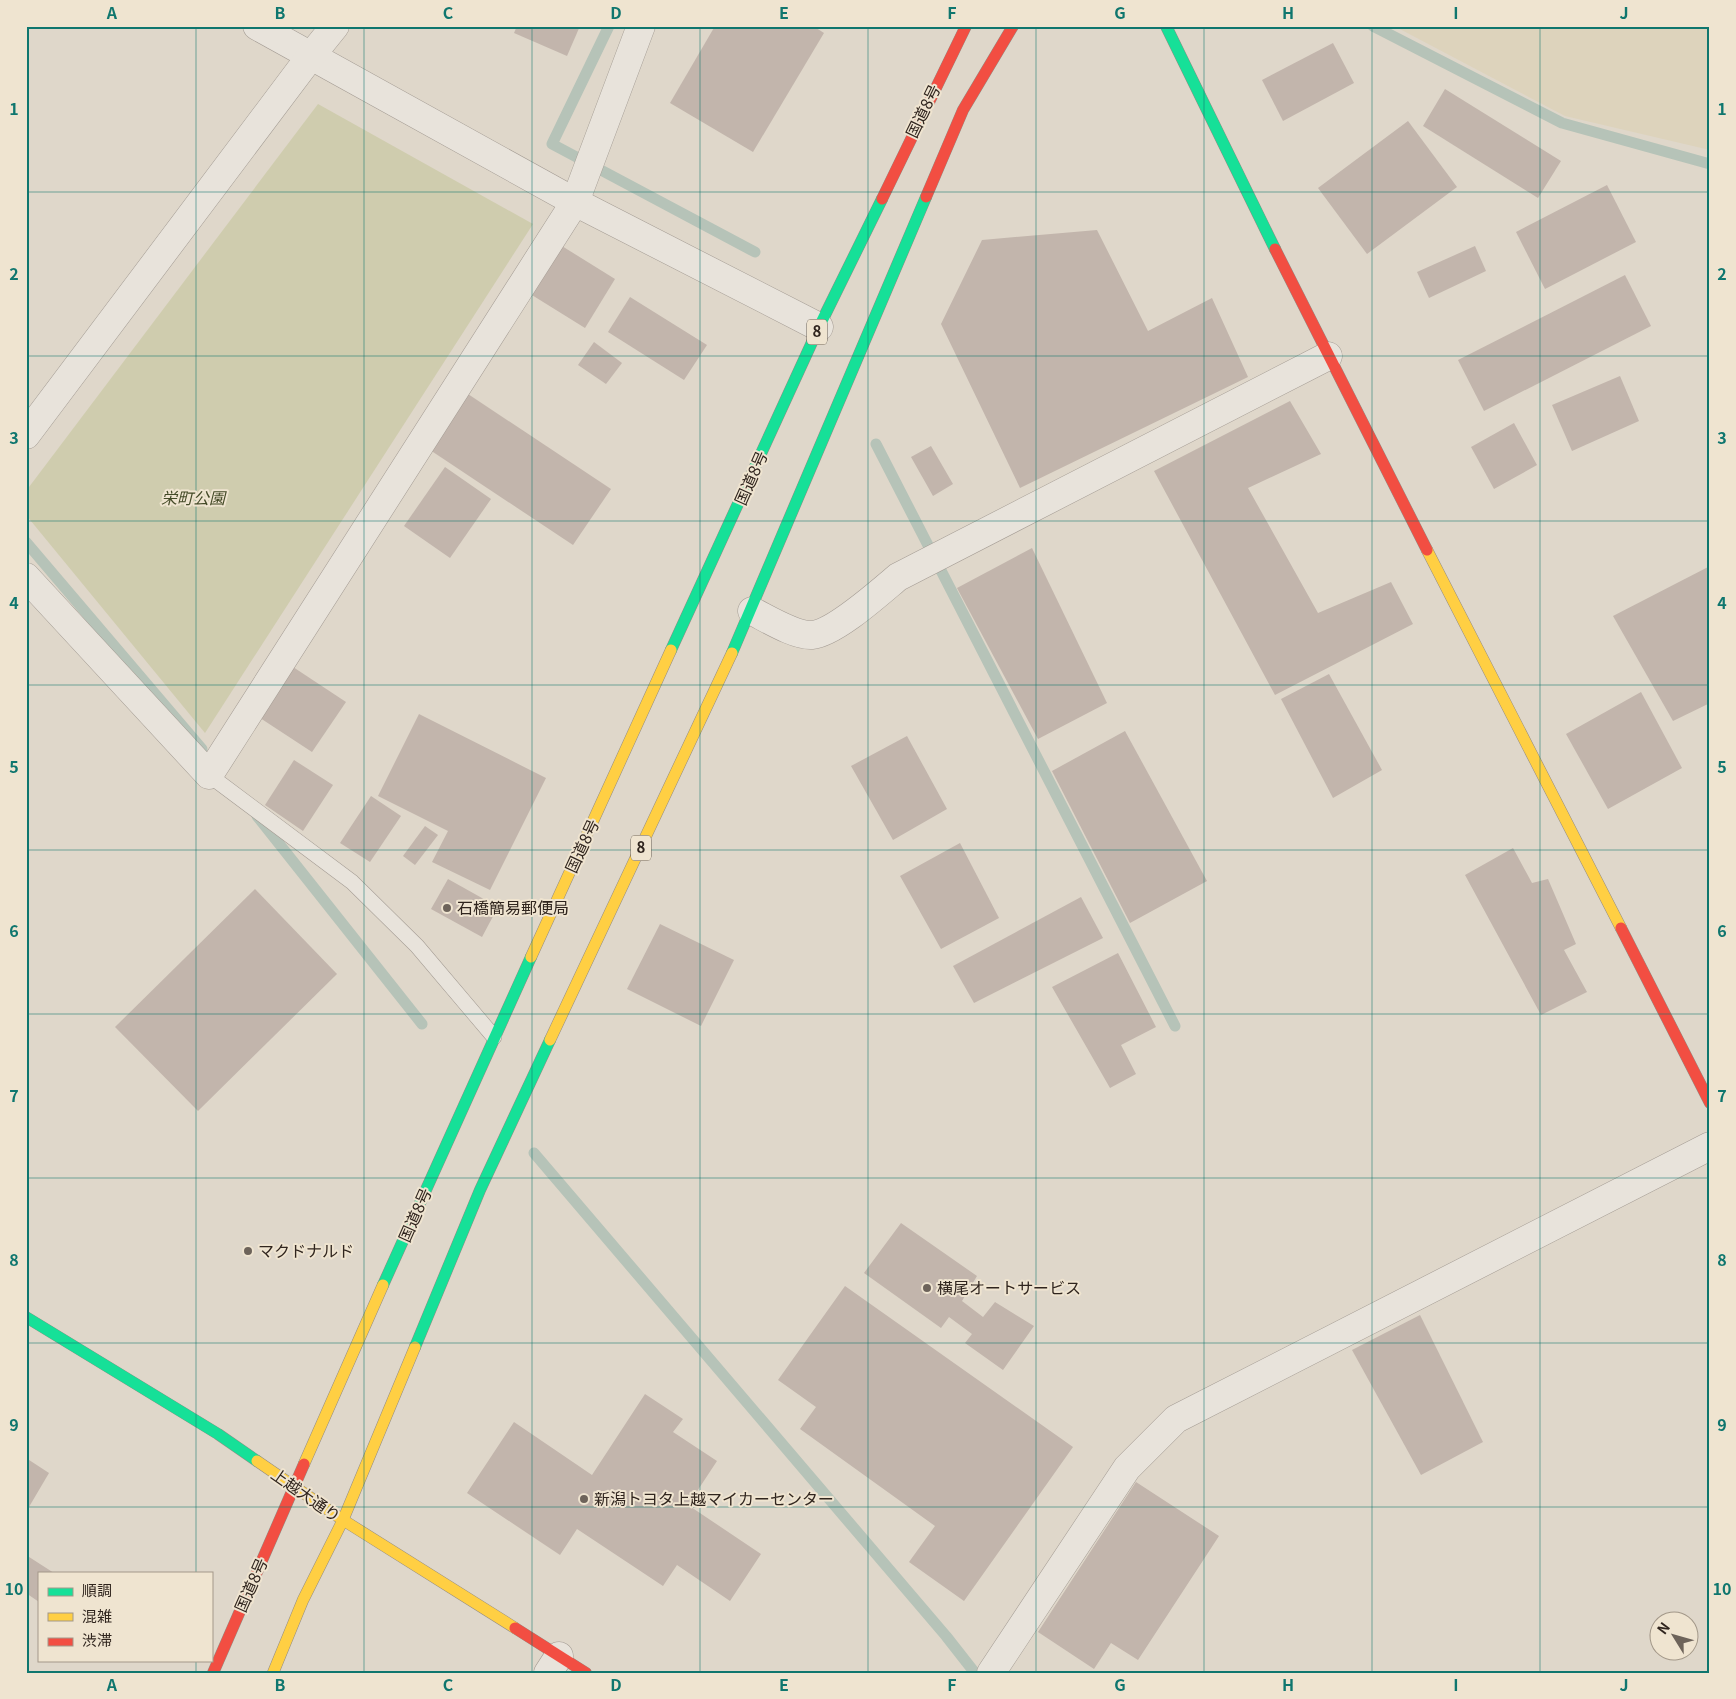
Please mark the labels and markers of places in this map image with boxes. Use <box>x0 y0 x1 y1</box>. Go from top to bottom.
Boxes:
place label: 石橋簡易郵便局 <box>457 895 569 919</box>
marker: 石橋簡易郵便局 <box>441 902 453 914</box>
place label: マクドナルド <box>258 1238 354 1262</box>
marker: マクドナルド <box>242 1245 254 1257</box>
place label: 横尾オートサービス <box>937 1275 1081 1299</box>
marker: 横尾オートサービス <box>921 1282 933 1294</box>
place label: 新潟トヨタ上越マイカーセンター <box>594 1486 834 1510</box>
marker: 新潟トヨタ上越マイカーセンター <box>578 1493 590 1505</box>

